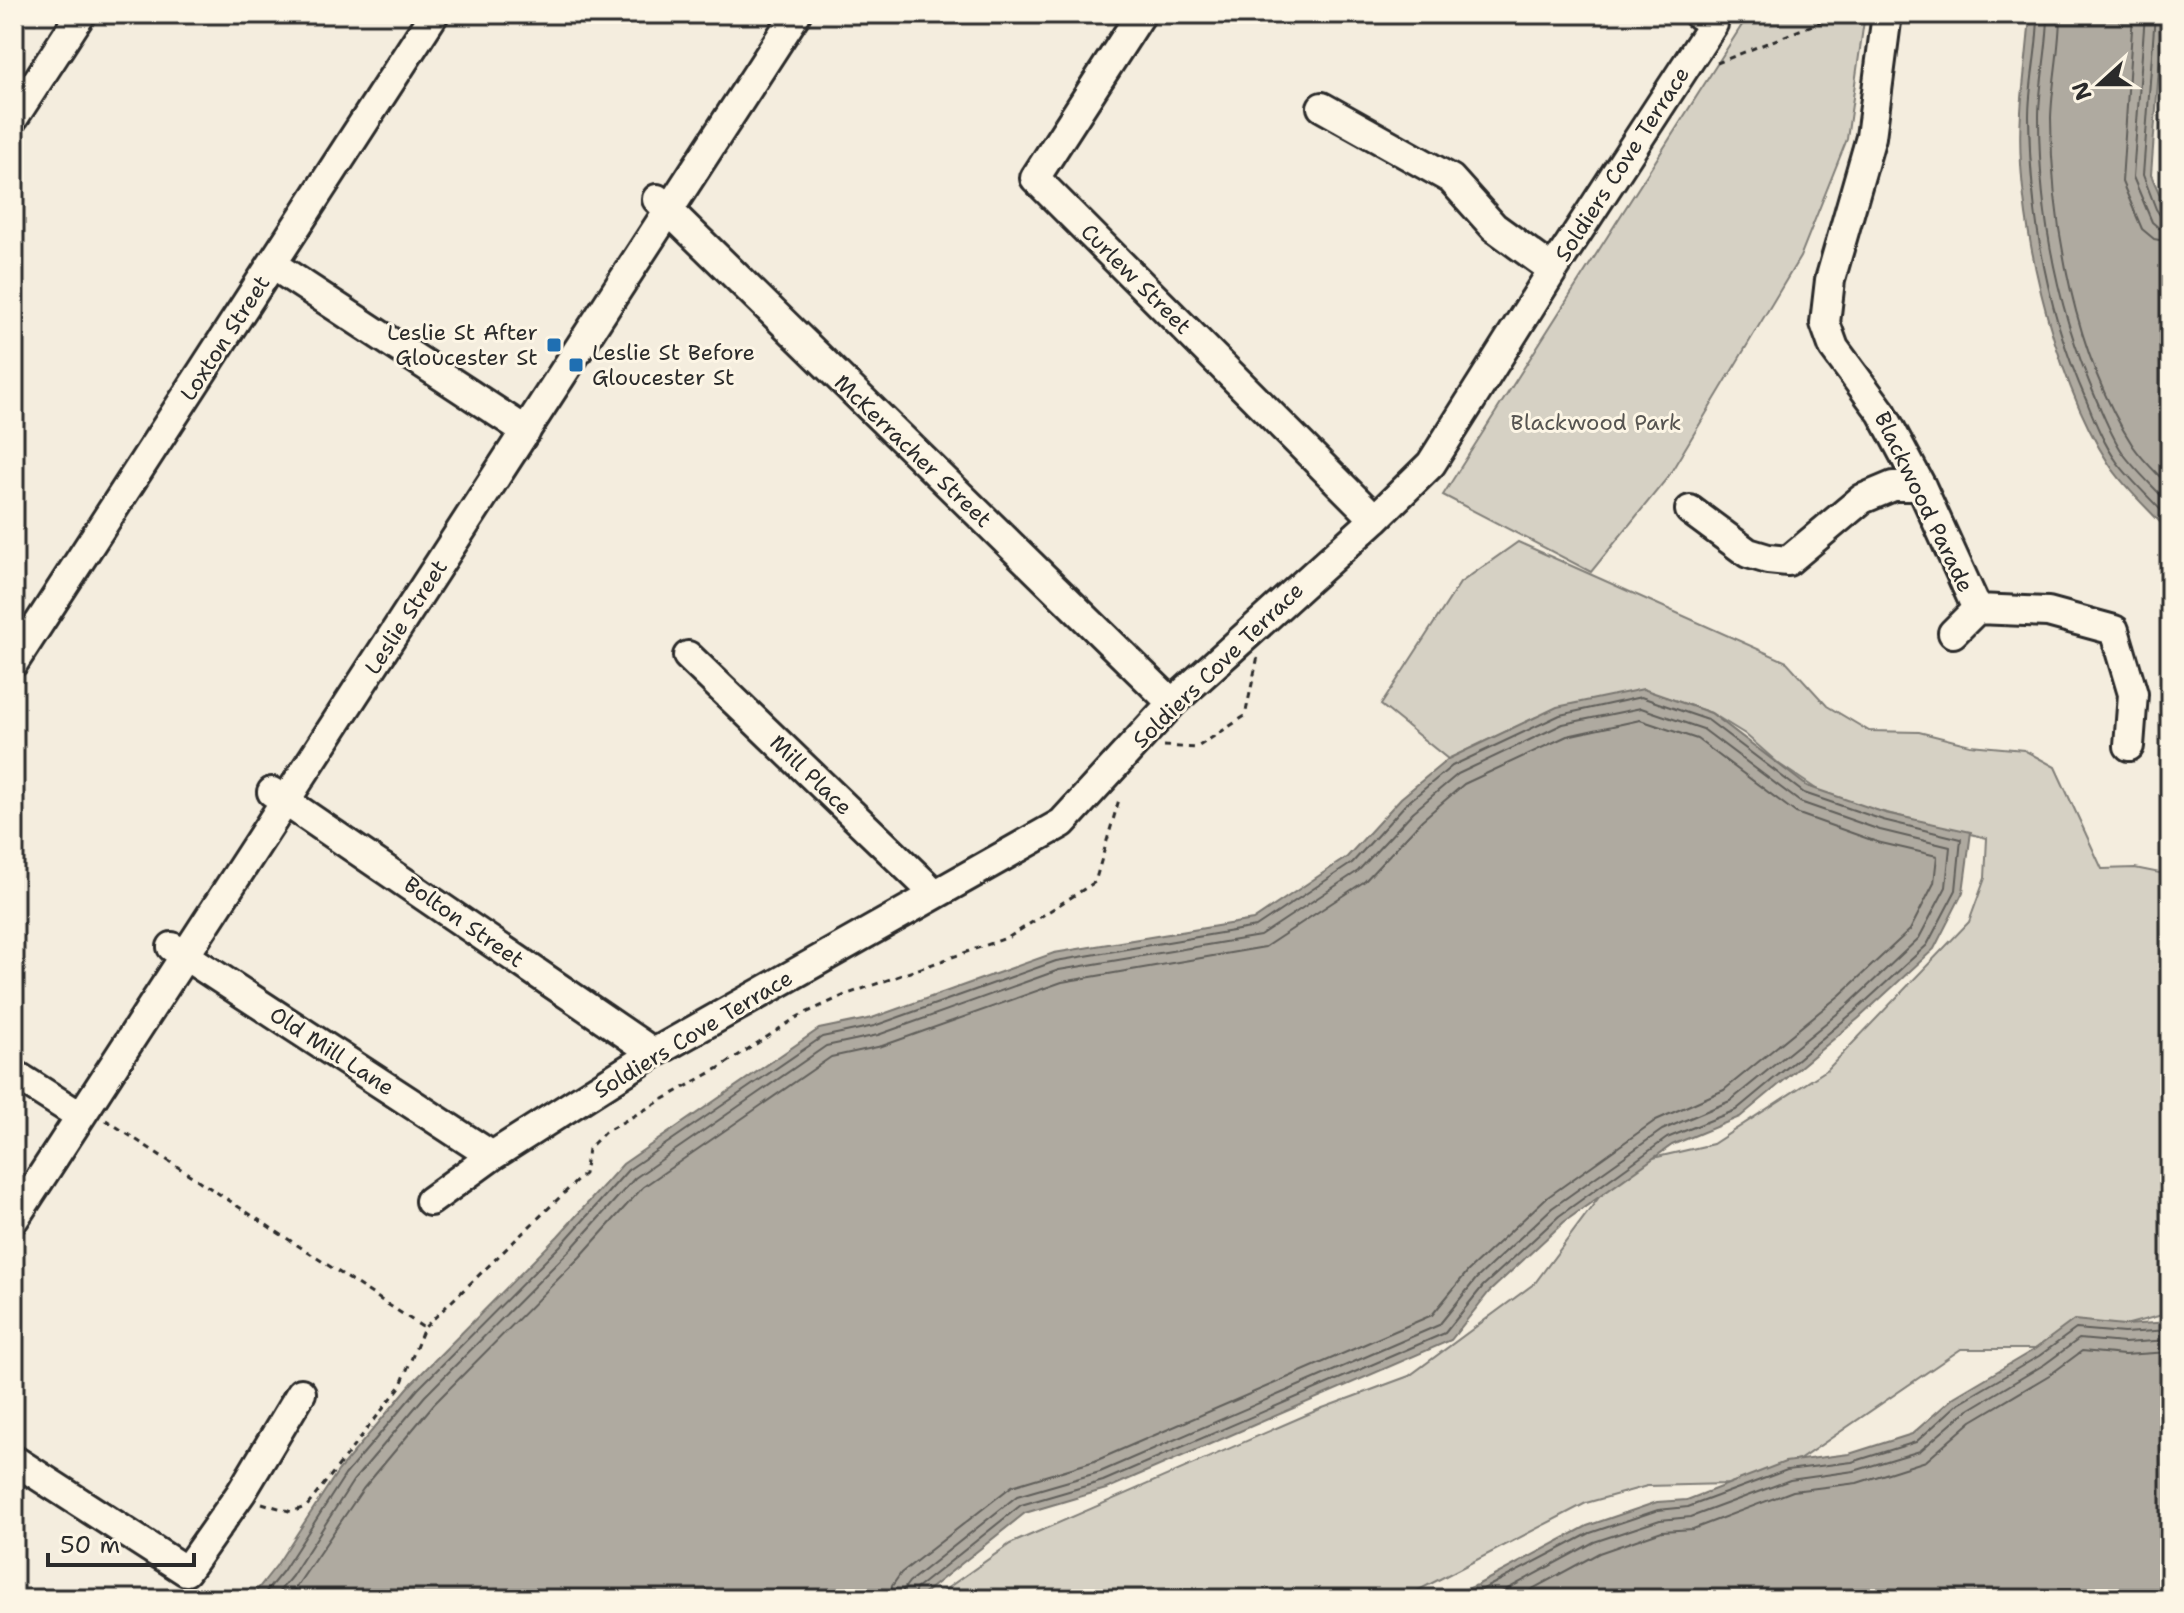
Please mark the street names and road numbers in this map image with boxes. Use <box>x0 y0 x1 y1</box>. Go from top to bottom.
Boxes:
street label: Soldiers Cove Terrace <box>1548 61 1696 267</box>
street label: Curlew Street <box>1074 217 1198 341</box>
street label: Loxton Street <box>174 270 276 406</box>
street label: McKerracher Street <box>828 368 998 534</box>
street label: Blackwood Parade <box>1868 407 1980 597</box>
street label: Leslie Street <box>358 554 454 680</box>
street label: Soldiers Cove Terrace <box>1126 576 1310 754</box>
street label: Mill Place <box>764 728 858 822</box>
street label: Bolton Street <box>398 870 530 974</box>
street label: Soldiers Cove Terrace <box>588 963 798 1105</box>
street label: Old Mill Lane <box>264 1000 400 1102</box>

